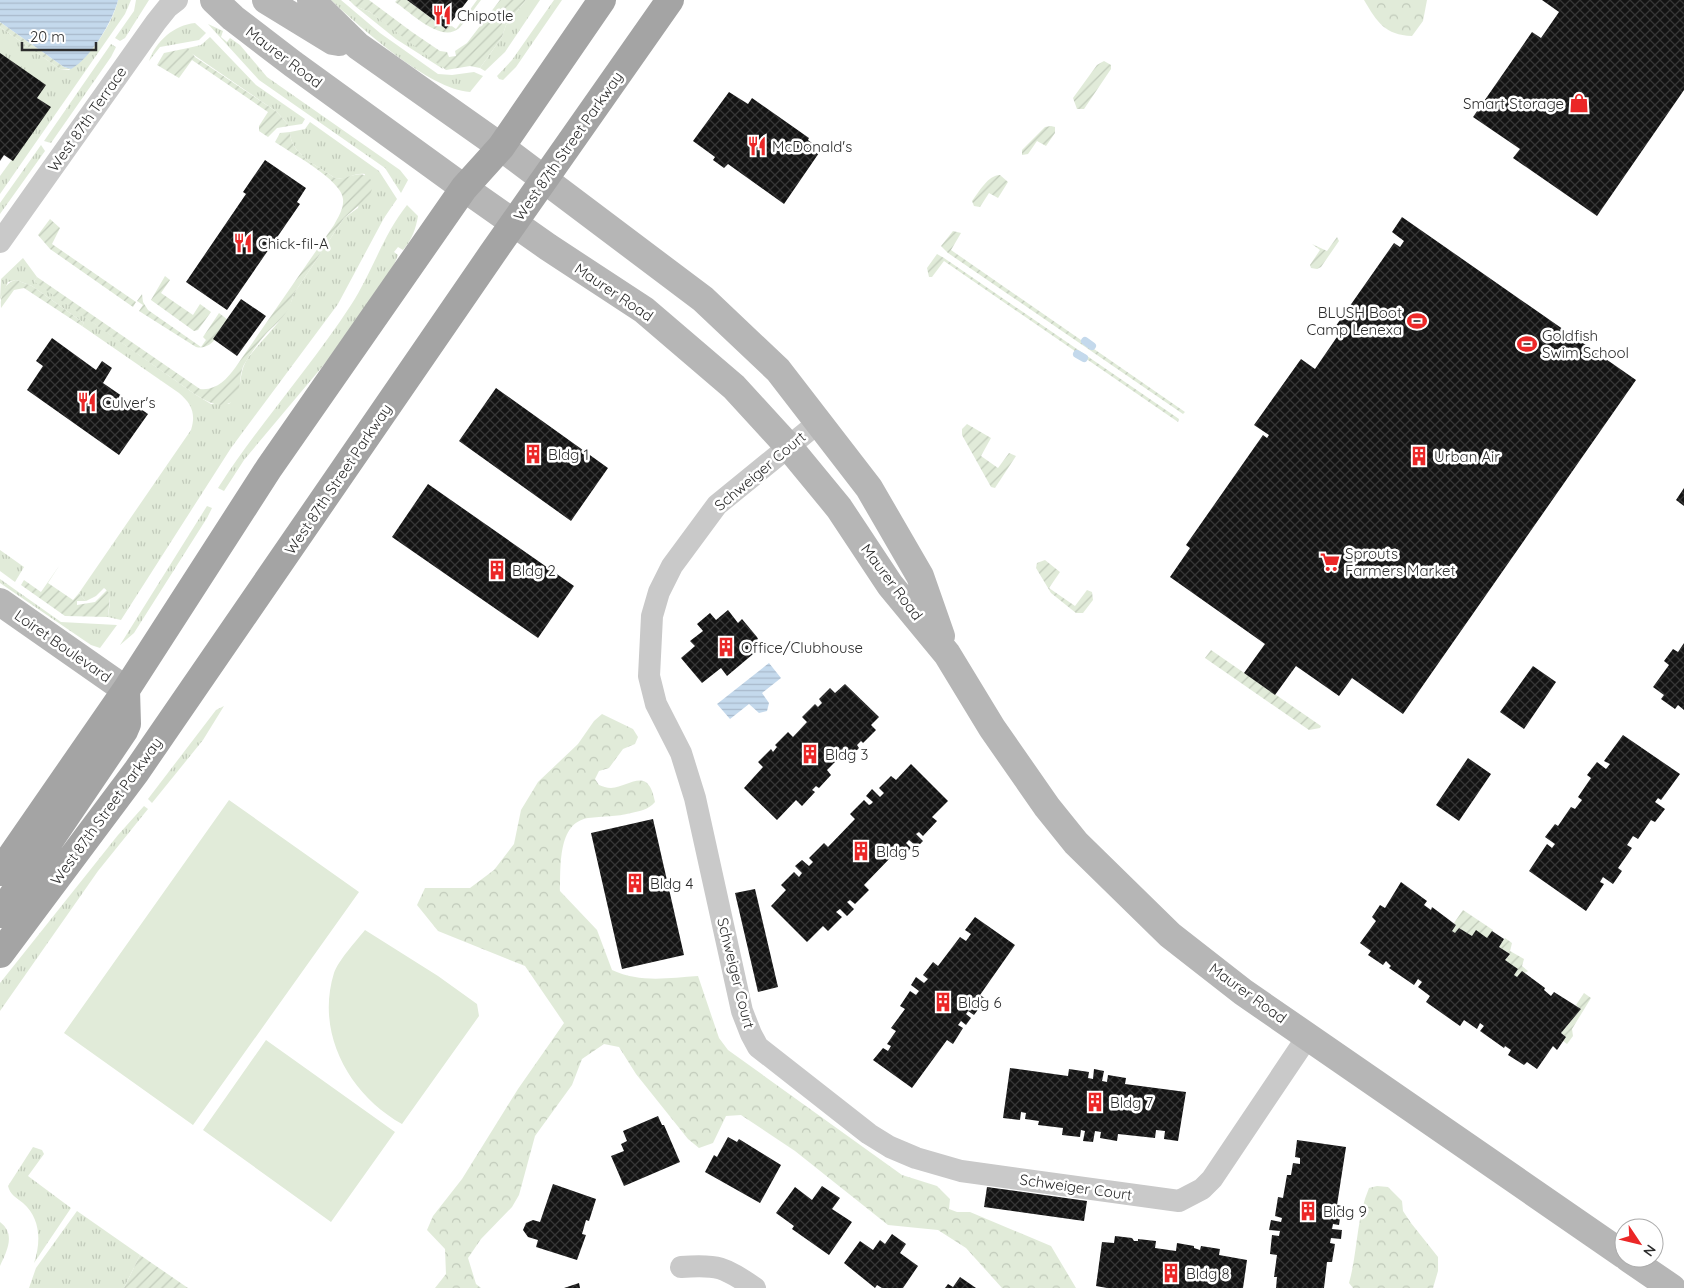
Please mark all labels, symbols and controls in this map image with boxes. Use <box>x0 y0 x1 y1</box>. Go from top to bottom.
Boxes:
restaurant icon: Chipotle <box>431 4 453 26</box>
place label: Chipotle <box>457 6 514 25</box>
scale bar <box>22 20 96 52</box>
street label: Maurer Road <box>242 22 326 92</box>
text: 20 m <box>30 27 65 46</box>
street label: West 87th Terrace <box>44 63 130 175</box>
street label: West 87th Street Parkway <box>509 68 627 224</box>
shop icon: Smart Storage <box>1568 92 1590 114</box>
place label: Smart Storage <box>1463 94 1564 113</box>
restaurant icon: McDonald's <box>746 135 768 157</box>
place label: McDonald's <box>772 137 852 156</box>
restaurant icon: Chick-fil-A <box>232 232 254 254</box>
place label: Chick-fil-A <box>258 234 329 253</box>
street label: Maurer Road <box>571 259 657 325</box>
place label: BLUSH Boot Camp Lenexa <box>1306 303 1402 339</box>
sports icon: BLUSH Boot Camp Lenexa <box>1406 310 1428 332</box>
place label: Goldfish Swim School <box>1542 326 1629 362</box>
sports icon: Goldfish Swim School <box>1516 333 1538 355</box>
restaurant icon: Culver's <box>76 391 98 413</box>
place label: Culver's <box>102 393 155 412</box>
street label: West 87th Street Parkway <box>280 400 396 558</box>
street label: Schweiger Court <box>710 427 810 515</box>
building icon: Bldg 1 <box>522 443 544 465</box>
place label: Bldg 1 <box>548 445 589 464</box>
building icon: Urban Air <box>1408 445 1430 467</box>
place label: Urban Air <box>1434 447 1500 466</box>
street label: Maurer Road <box>857 540 927 624</box>
place label: Sprouts Farmers Market <box>1345 544 1456 580</box>
supermarket icon: Sprouts Farmers Market <box>1319 551 1341 573</box>
building icon: Bldg 2 <box>486 559 508 581</box>
place label: Bldg 2 <box>512 561 556 580</box>
street label: Loiret Boulevard <box>11 606 115 686</box>
building icon: Office/Clubhouse <box>715 636 737 658</box>
place label: Office/Clubhouse <box>741 638 863 657</box>
street label: West 87th Street Parkway <box>46 733 166 889</box>
building icon: Bldg 3 <box>799 743 821 765</box>
place label: Bldg 3 <box>825 745 869 764</box>
building icon: Bldg 5 <box>850 840 872 862</box>
place label: Bldg 5 <box>876 842 920 861</box>
building icon: Bldg 4 <box>624 872 646 894</box>
place label: Bldg 4 <box>650 874 694 893</box>
street label: Schweiger Court <box>713 916 759 1030</box>
street label: Maurer Road <box>1206 959 1290 1027</box>
building icon: Bldg 6 <box>932 991 954 1013</box>
place label: Bldg 6 <box>958 993 1002 1012</box>
building icon: Bldg 7 <box>1084 1091 1106 1113</box>
place label: Bldg 7 <box>1110 1093 1154 1112</box>
street label: Schweiger Court <box>1019 1170 1133 1204</box>
building icon: Bldg 9 <box>1297 1200 1319 1222</box>
place label: Bldg 9 <box>1323 1202 1367 1221</box>
north arrow <box>1614 1218 1664 1268</box>
text: N <box>1639 1241 1660 1260</box>
building icon: Bldg 8 <box>1160 1262 1182 1284</box>
place label: Bldg 8 <box>1186 1264 1230 1283</box>

